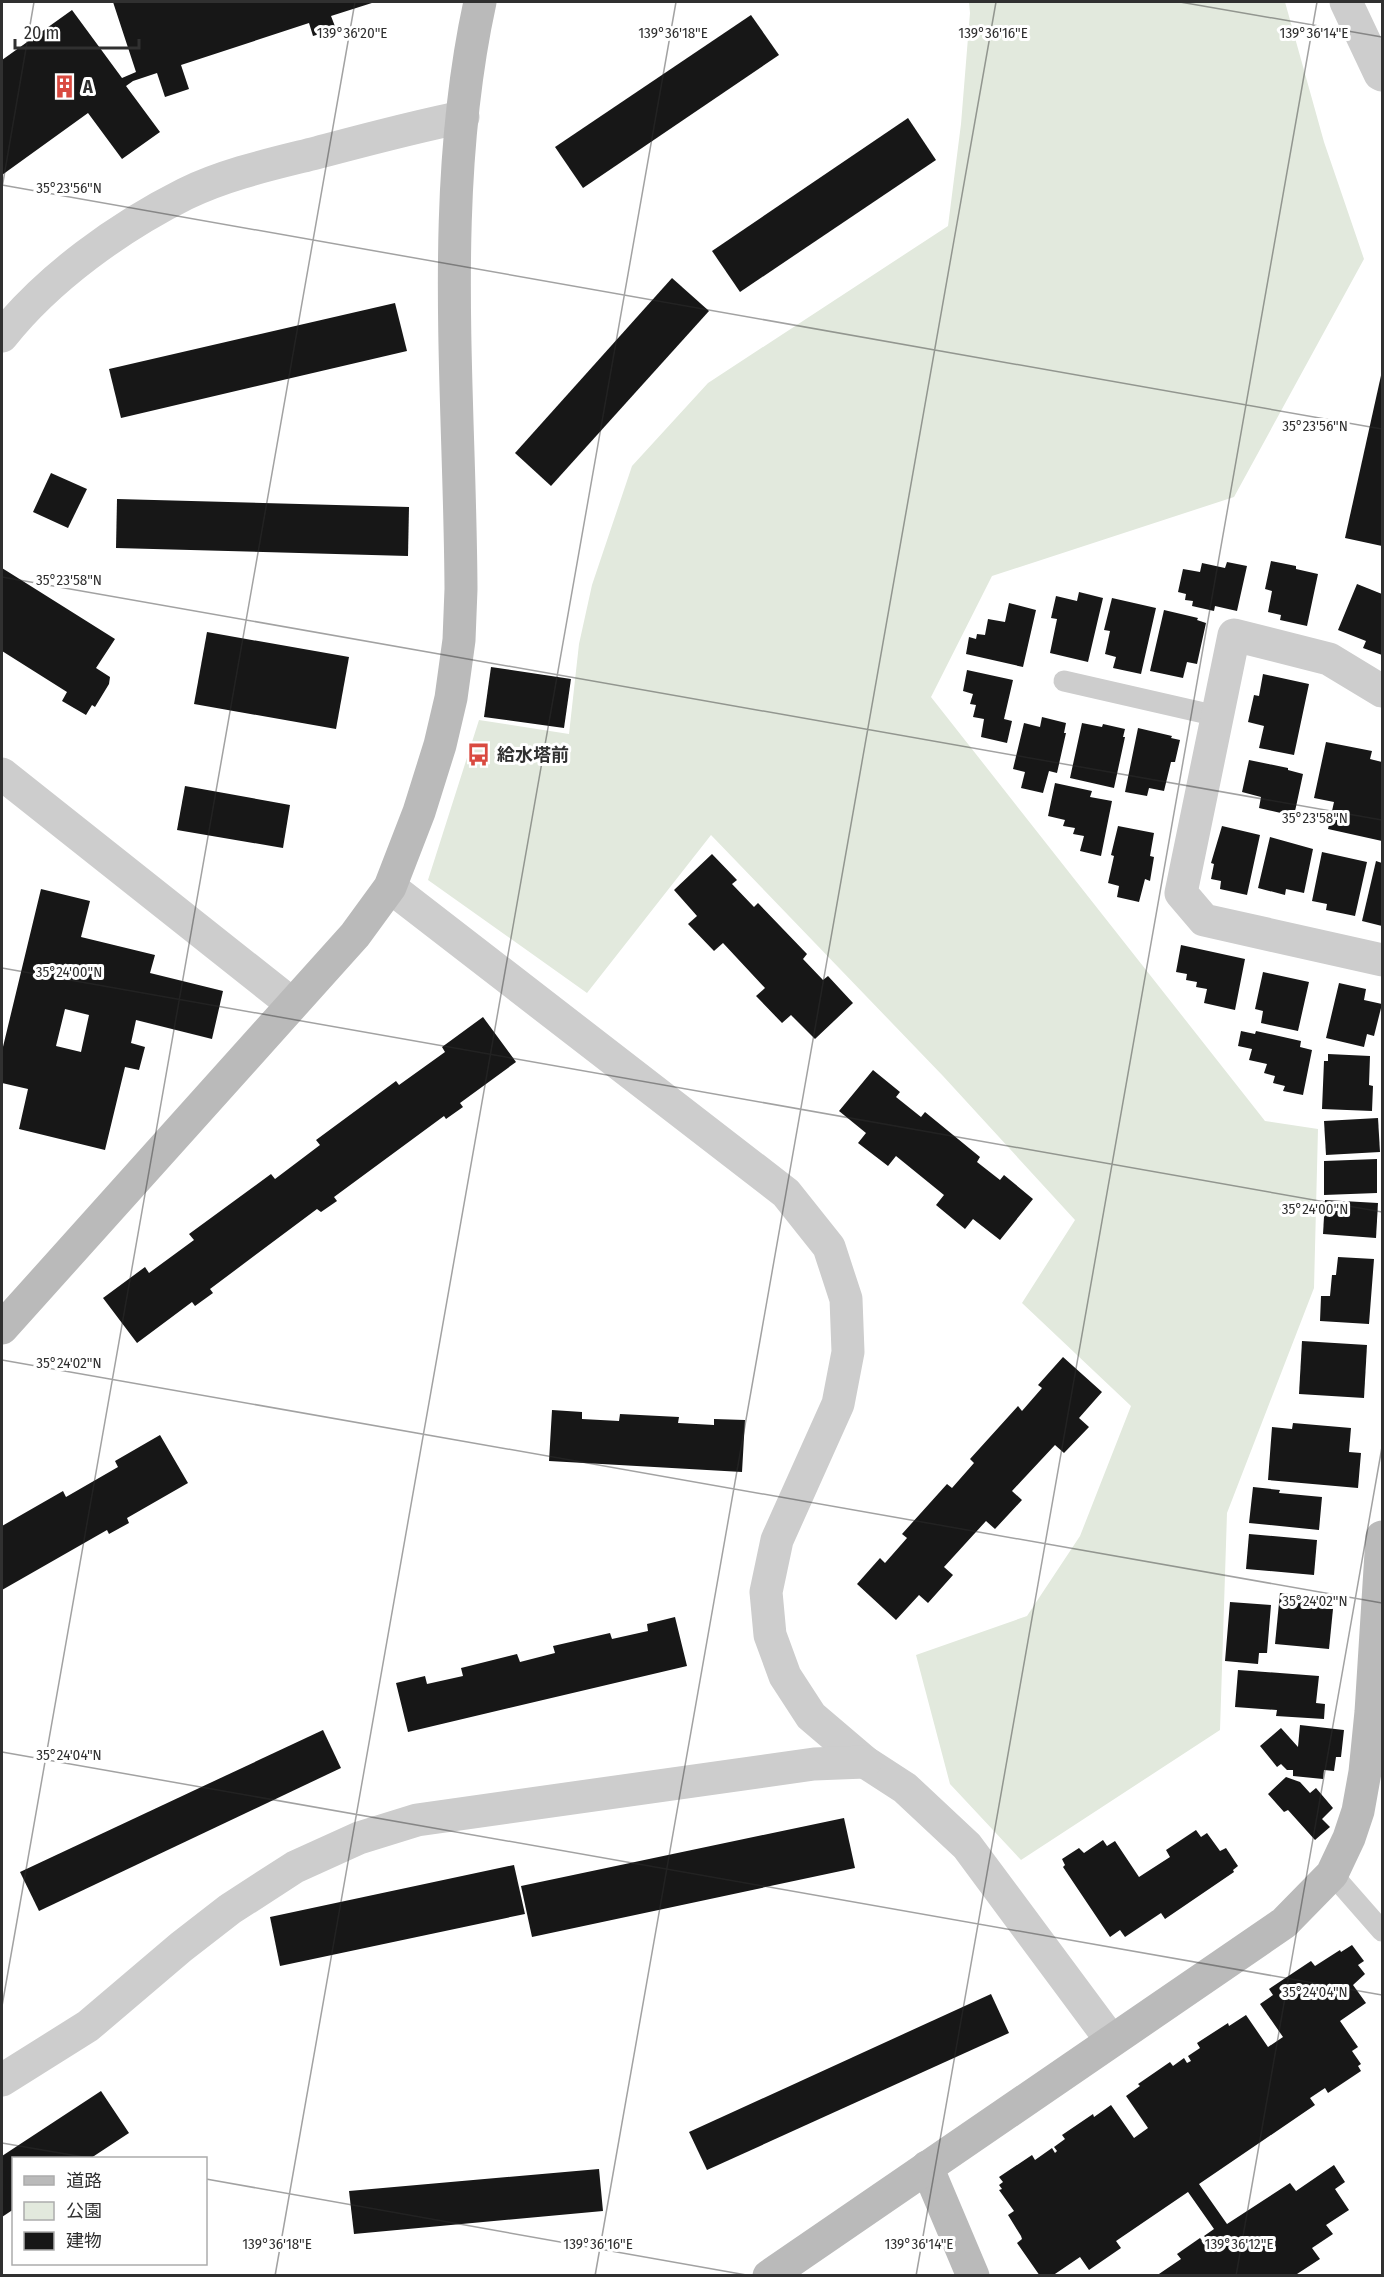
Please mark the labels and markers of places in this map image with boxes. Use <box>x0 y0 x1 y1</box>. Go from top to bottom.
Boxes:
building icon: A <box>52 74 78 100</box>
place label: A <box>82 76 93 98</box>
bus stop icon: 給水塔前 <box>466 742 492 768</box>
place label: 給水塔前 <box>497 744 569 766</box>

